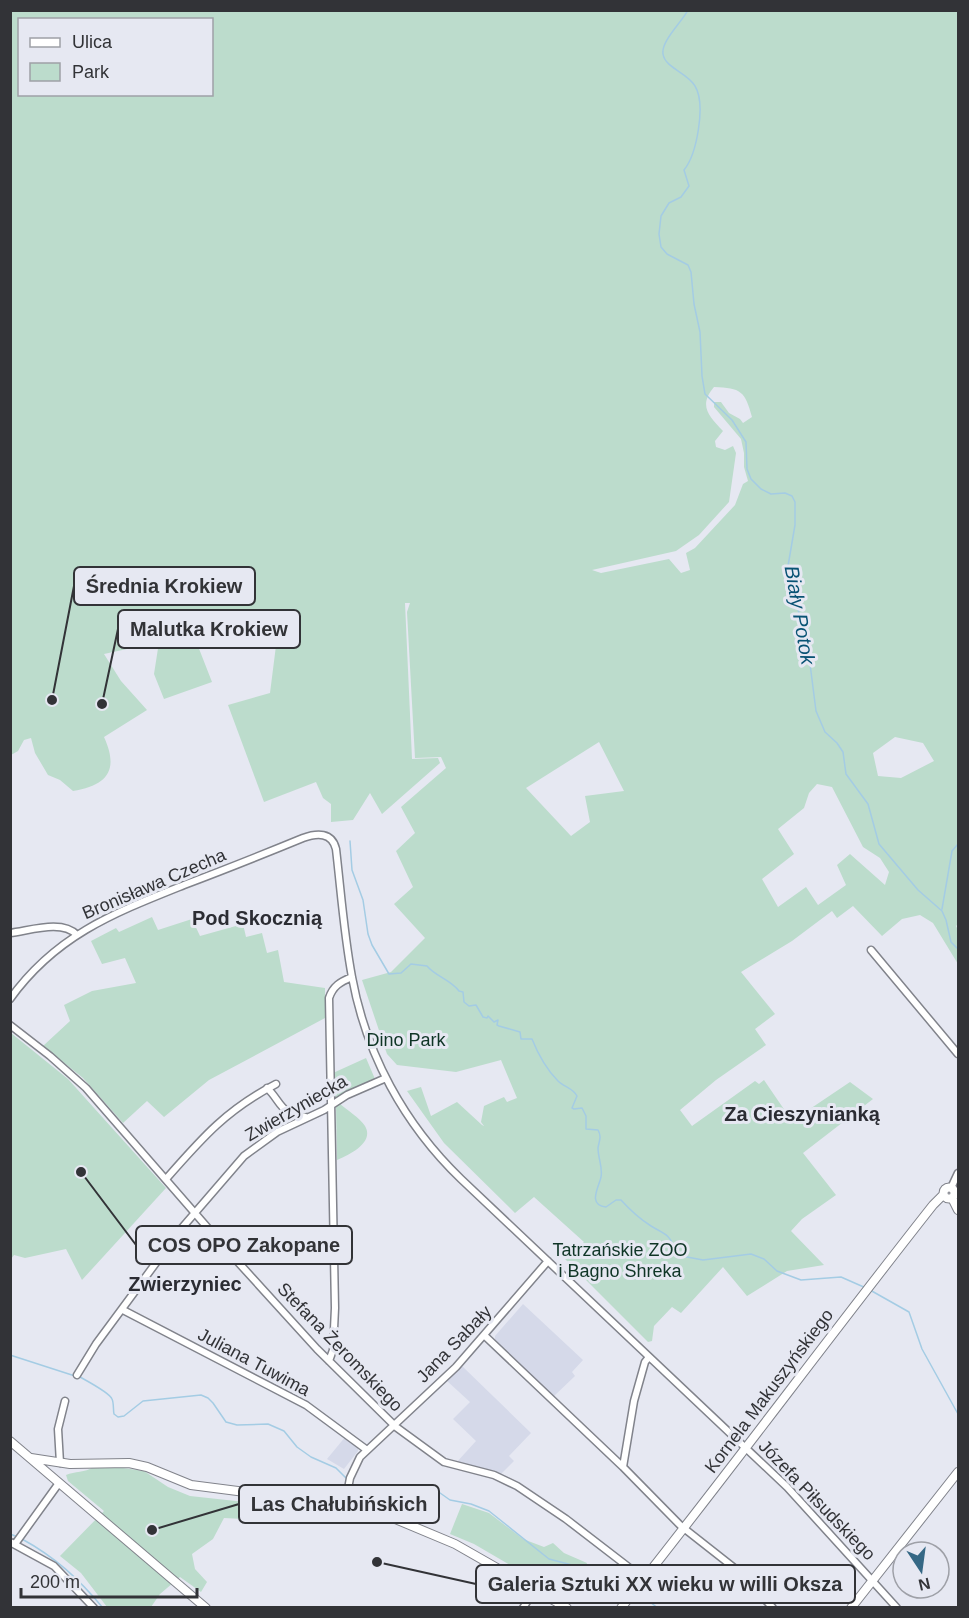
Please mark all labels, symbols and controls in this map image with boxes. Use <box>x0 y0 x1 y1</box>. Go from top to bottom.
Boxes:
legend <box>18 18 213 96</box>
text: Ulica <box>72 32 113 52</box>
text: Park <box>72 62 110 82</box>
water label: Biały Potok <box>780 564 820 667</box>
callout: Średnia Krokiew <box>74 567 255 605</box>
text: Średnia Krokiew <box>86 574 243 597</box>
callout: Malutka Krokiew <box>118 610 300 648</box>
text: Malutka Krokiew <box>130 618 288 640</box>
street label: Bronisława Czecha <box>79 844 230 923</box>
district label: Pod Skocznią <box>192 907 323 929</box>
park label: Dino Park <box>366 1030 447 1050</box>
street label: Zwierzyniecka <box>242 1070 351 1145</box>
district label: Za Cieszynianką <box>724 1103 881 1125</box>
callout: COS OPO Zakopane <box>136 1226 352 1264</box>
text: COS OPO Zakopane <box>148 1234 340 1256</box>
park label: Tatrzańskie ZOO i Bagno Shreka <box>552 1240 688 1281</box>
district label: Zwierzyniec <box>128 1273 242 1295</box>
street label: Stefana Żeromskiego <box>273 1279 407 1415</box>
street label: Jana Sabały <box>412 1301 496 1387</box>
street label: Kornela Makuszyńskiego <box>701 1305 837 1477</box>
street label: Juliana Tuwima <box>195 1324 314 1400</box>
street label: Józefa Piłsudskiego <box>755 1436 879 1564</box>
callout: Las Chałubińskich <box>239 1485 439 1523</box>
text: Las Chałubińskich <box>251 1493 427 1515</box>
north arrow <box>891 1540 951 1600</box>
scale bar <box>21 1561 196 1599</box>
callout: Galeria Sztuki XX wieku w willi Oksza <box>476 1565 855 1603</box>
text: 200 m <box>30 1572 80 1592</box>
text: Galeria Sztuki XX wieku w willi Oksza <box>488 1573 843 1595</box>
text: N <box>917 1575 932 1594</box>

